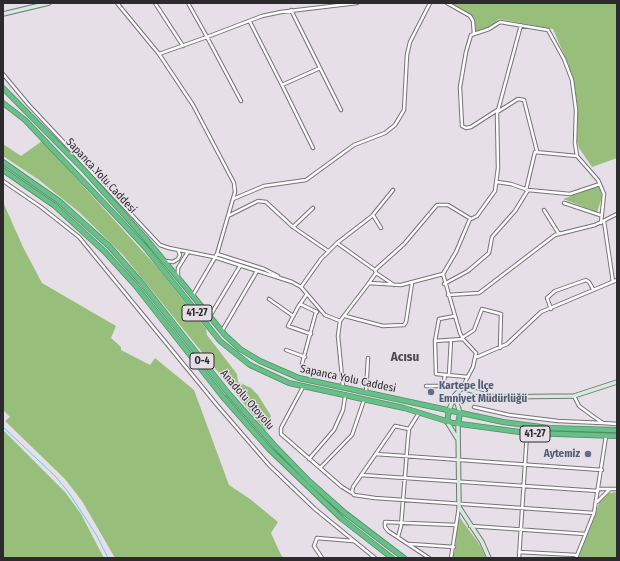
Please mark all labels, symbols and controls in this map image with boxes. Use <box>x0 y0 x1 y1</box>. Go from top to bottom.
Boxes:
street label: Sapanca Yolu Caddesi <box>63 136 139 216</box>
road number: 41-27 <box>182 305 212 321</box>
district label: Acısu <box>391 349 419 365</box>
road number: O-4 <box>190 353 214 369</box>
street label: Sapanca Yolu Caddesi <box>299 362 397 396</box>
street label: Anadolu Otoyolu <box>217 367 277 433</box>
place label: Kartepe İlçe Emniyet Müdürlüğü <box>439 379 527 405</box>
marker: Kartepe İlçe Emniyet Müdürlüğü <box>426 387 436 397</box>
road number: 41-27 <box>520 426 550 442</box>
place label: Aytemiz <box>544 447 580 461</box>
marker: Aytemiz <box>583 449 593 459</box>

